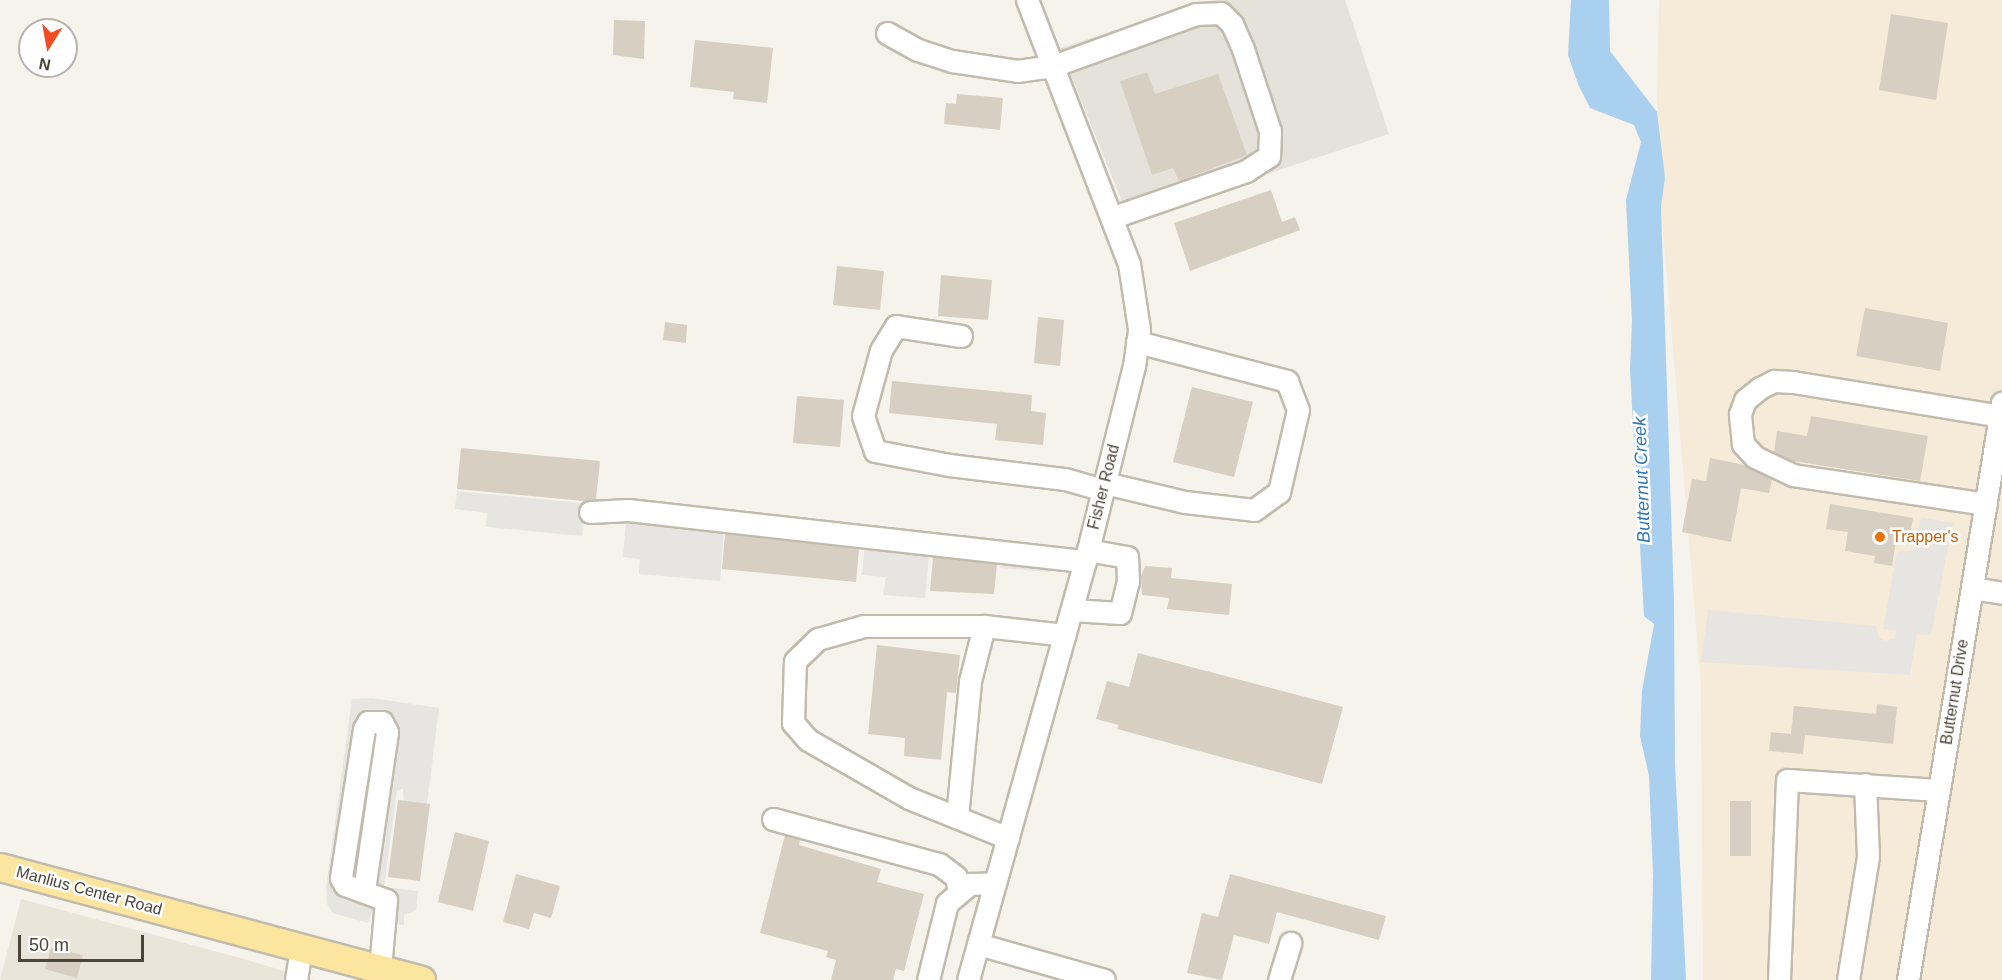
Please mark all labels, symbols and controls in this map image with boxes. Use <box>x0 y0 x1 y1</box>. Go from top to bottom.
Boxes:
north arrow <box>18 18 78 78</box>
text: N <box>38 55 52 74</box>
water label: Butternut Creek <box>1629 417 1655 543</box>
street label: Fisher Road <box>1084 442 1124 532</box>
place label: Trapper's <box>1892 527 1958 547</box>
marker: Trapper's <box>1873 530 1887 544</box>
street label: Butternut Drive <box>1937 638 1973 746</box>
street label: Manlius Center Road <box>14 862 164 920</box>
scale bar <box>21 923 147 961</box>
text: 50 m <box>29 935 69 955</box>

